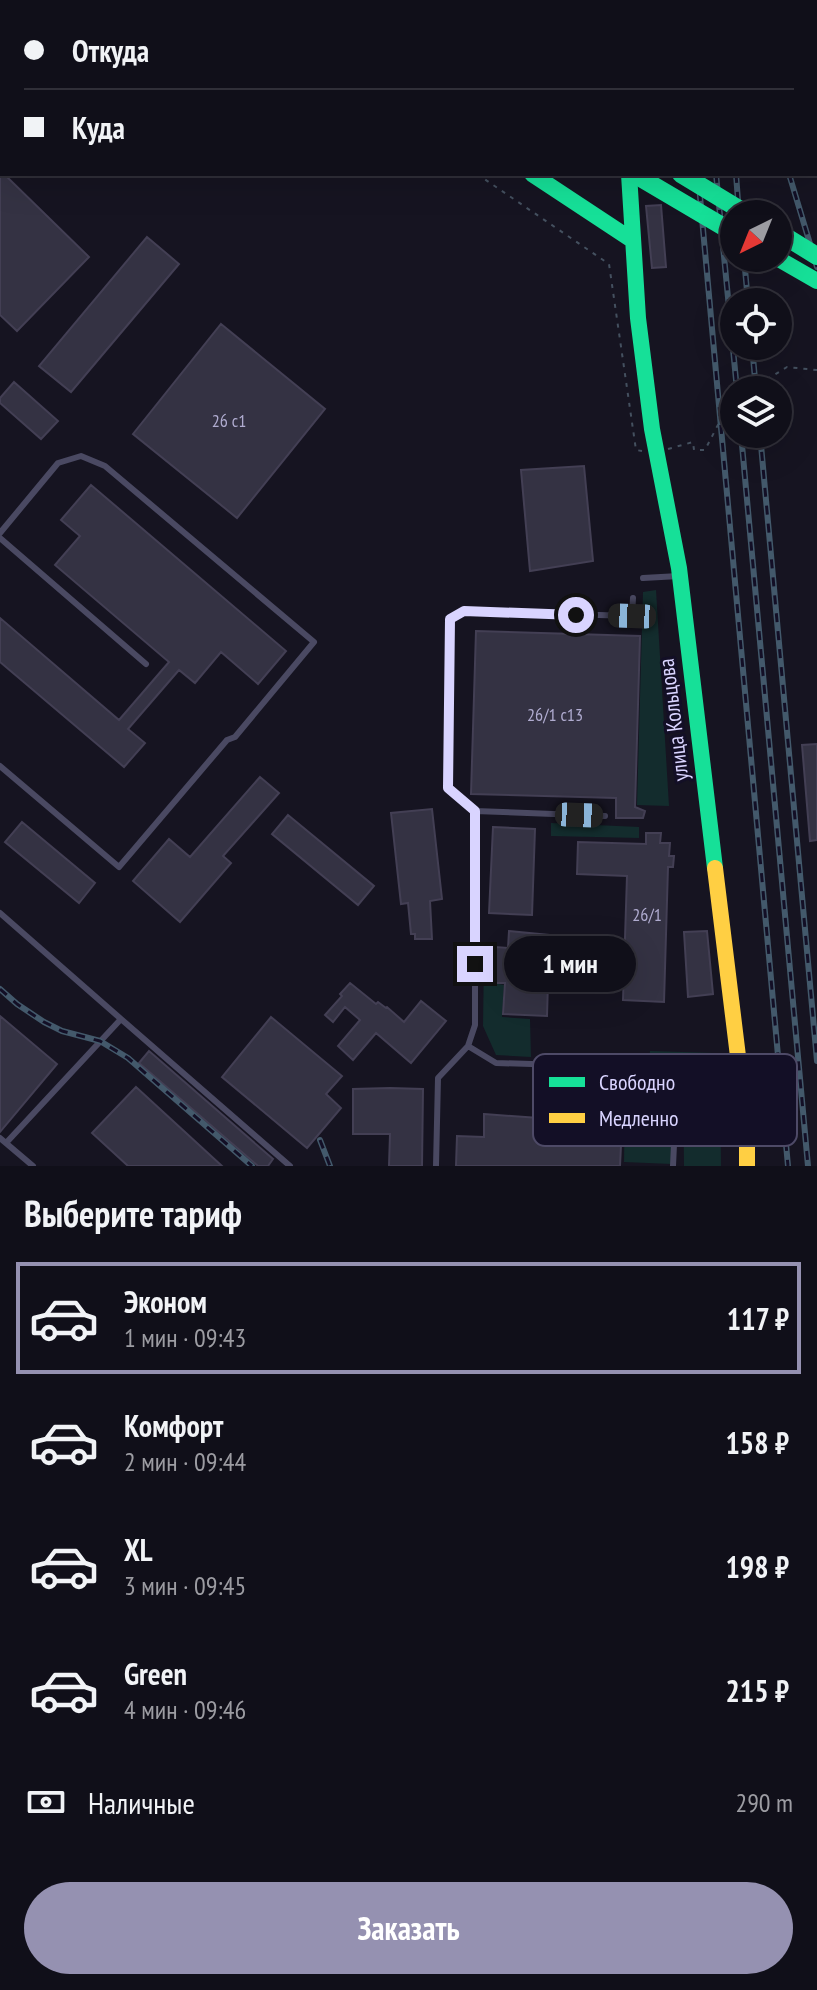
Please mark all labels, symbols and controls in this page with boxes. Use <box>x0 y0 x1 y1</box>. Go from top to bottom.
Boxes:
text: Откуда <box>72 31 149 70</box>
text: Куда <box>72 108 125 147</box>
north arrow <box>720 200 792 272</box>
map controls <box>720 200 792 448</box>
button: locate <box>720 288 792 360</box>
button: layers <box>720 376 792 448</box>
house number: 26 с1 <box>212 409 246 432</box>
route start <box>558 597 594 633</box>
car <box>608 603 656 629</box>
street label: улица Кольцова <box>652 657 694 783</box>
house number: 26/1 с13 <box>527 703 583 726</box>
car <box>555 802 603 828</box>
house number: 26/1 <box>632 903 662 926</box>
callout: 1 мин <box>503 936 635 992</box>
route end <box>457 946 493 982</box>
text: 1 мин <box>542 947 598 980</box>
legend <box>533 1054 797 1146</box>
text: Свободно <box>599 1068 675 1096</box>
text: Медленно <box>599 1104 678 1132</box>
text: Выберите тариф <box>24 1190 242 1237</box>
icon: car <box>28 1282 100 1354</box>
text: Эконом <box>124 1282 207 1321</box>
text: 117 ₽ <box>727 1299 789 1338</box>
text: 1 мин · 09:43 <box>124 1321 246 1354</box>
icon: car <box>28 1406 100 1478</box>
text: Комфорт <box>124 1406 223 1445</box>
text: 158 ₽ <box>725 1423 789 1462</box>
text: 2 мин · 09:44 <box>124 1445 246 1478</box>
icon: car <box>28 1530 100 1602</box>
text: XL <box>124 1530 153 1569</box>
text: 198 ₽ <box>725 1547 789 1586</box>
text: 3 мин · 09:45 <box>124 1569 246 1602</box>
icon: car <box>28 1654 100 1726</box>
text: Green <box>124 1654 187 1693</box>
text: 215 ₽ <box>725 1671 789 1710</box>
text: 4 мин · 09:46 <box>124 1693 246 1726</box>
icon: cash <box>24 1780 68 1824</box>
text: Наличные <box>88 1783 195 1822</box>
text: 290 m <box>735 1786 793 1819</box>
button: Заказать <box>24 1882 793 1974</box>

